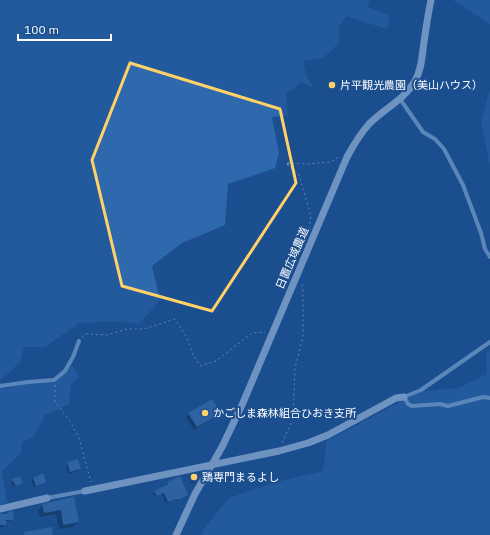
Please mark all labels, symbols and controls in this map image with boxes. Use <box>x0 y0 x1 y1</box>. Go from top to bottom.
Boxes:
scale bar <box>18 16 111 42</box>
text: 100 m <box>24 22 59 37</box>
place label: 片平観光農園（美山ハウス） <box>340 78 483 92</box>
marker: 片平観光農園（美山ハウス） <box>327 80 337 90</box>
street label: 日置広域農道 <box>273 225 311 291</box>
place label: かごしま森林組合ひおき支所 <box>213 406 357 420</box>
marker: かごしま森林組合ひおき支所 <box>200 408 210 418</box>
place label: 鶏専門まるよし <box>202 470 279 484</box>
marker: 鶏専門まるよし <box>189 472 199 482</box>

